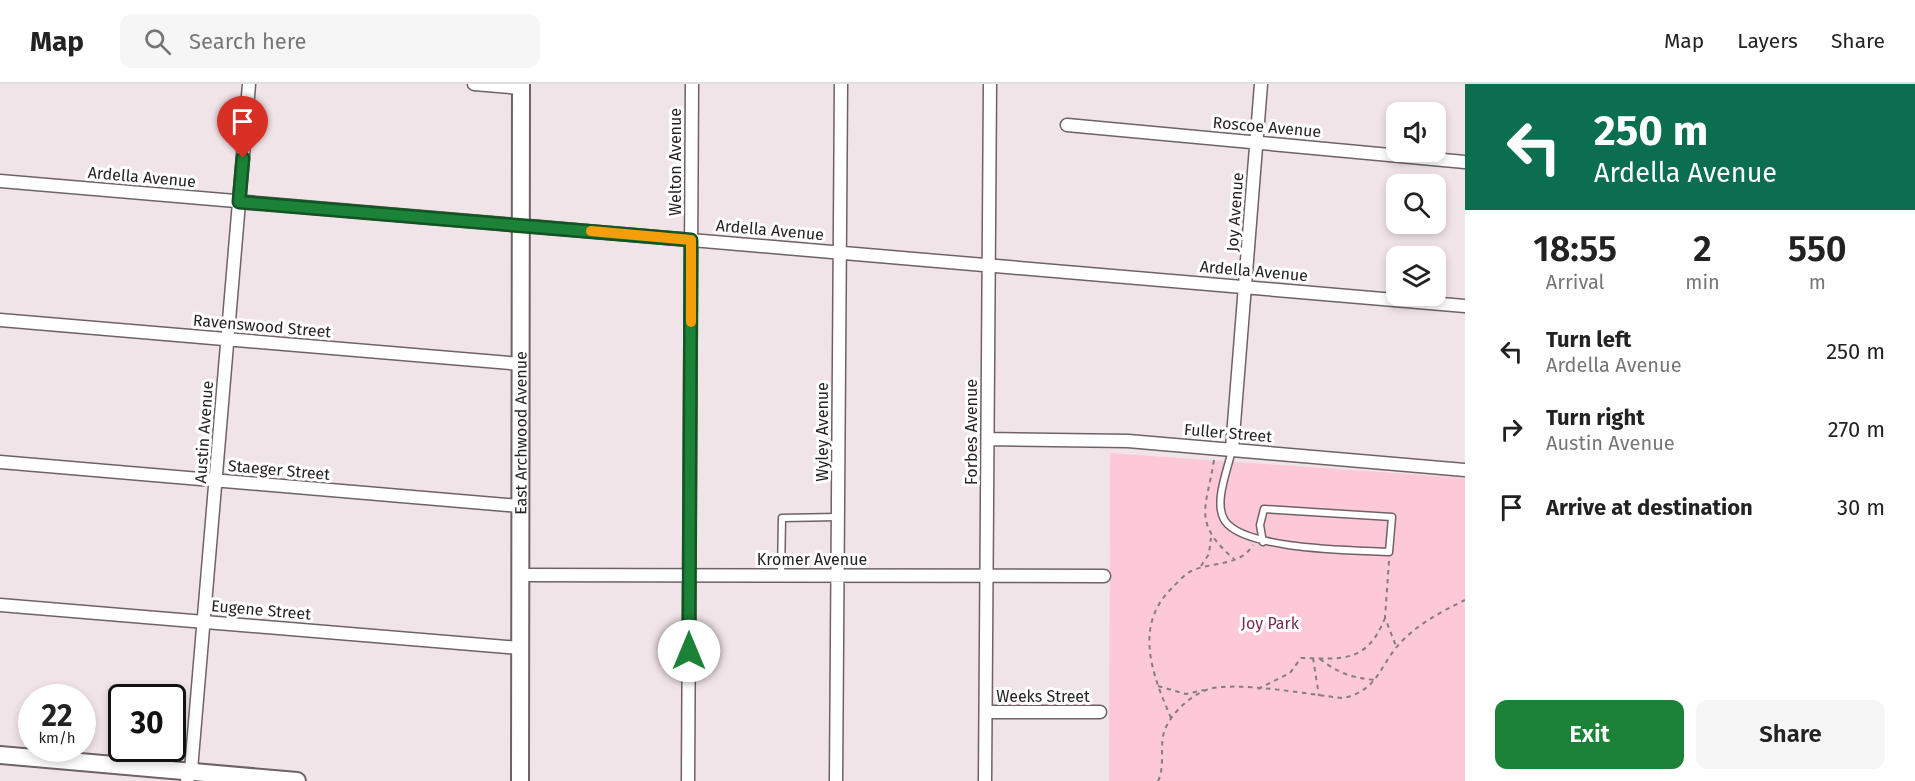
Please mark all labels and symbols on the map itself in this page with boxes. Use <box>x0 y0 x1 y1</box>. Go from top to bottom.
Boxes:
pin <box>217 96 268 158</box>
street label: Welton Avenue <box>666 108 685 216</box>
street label: Roscoe Avenue <box>1212 113 1322 141</box>
street label: Ardella Avenue <box>87 163 197 191</box>
street label: Joy Avenue <box>1223 172 1247 252</box>
street label: Ardella Avenue <box>715 216 825 244</box>
street label: Ardella Avenue <box>1199 257 1309 285</box>
street label: Ravenswood Street <box>192 310 332 342</box>
street label: East Archwood Avenue <box>511 351 530 515</box>
street label: Forbes Avenue <box>962 379 981 485</box>
street label: Austin Avenue <box>191 380 217 484</box>
street label: Wyley Avenue <box>813 382 832 482</box>
street label: Fuller Street <box>1183 420 1273 446</box>
street label: Staeger Street <box>227 456 331 484</box>
street label: Kromer Avenue <box>757 550 867 569</box>
street label: Eugene Street <box>210 596 312 624</box>
park label: Joy Park <box>1241 614 1300 633</box>
position arrow <box>657 619 721 683</box>
speed limit sign: 30 <box>108 684 186 762</box>
street label: Weeks Street <box>996 687 1090 706</box>

